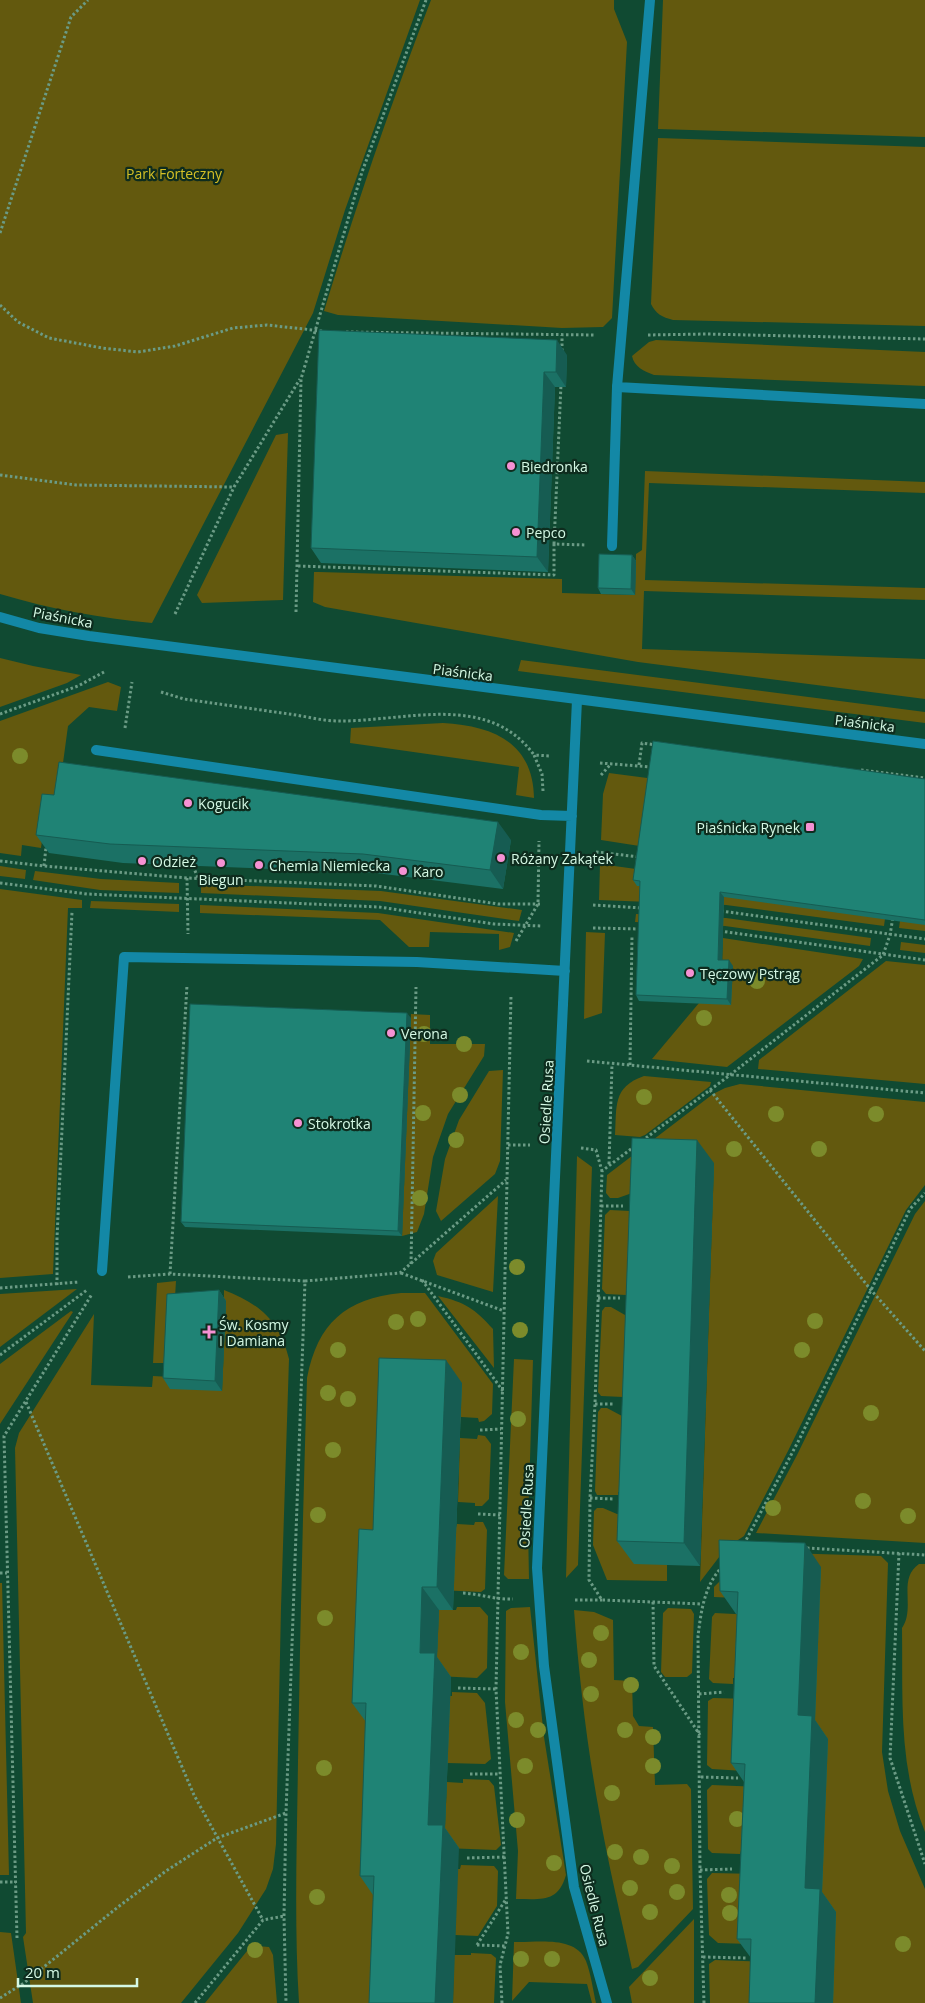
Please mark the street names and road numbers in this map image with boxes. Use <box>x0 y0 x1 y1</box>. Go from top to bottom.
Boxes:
street label: Piaśnicka <box>32 602 94 632</box>
street label: Piaśnicka <box>432 659 494 685</box>
street label: Piaśnicka <box>834 710 896 736</box>
street label: Osiedle Rusa <box>534 1059 558 1145</box>
street label: Osiedle Rusa <box>514 1463 538 1549</box>
street label: Osiedle Rusa <box>576 1862 614 1948</box>

